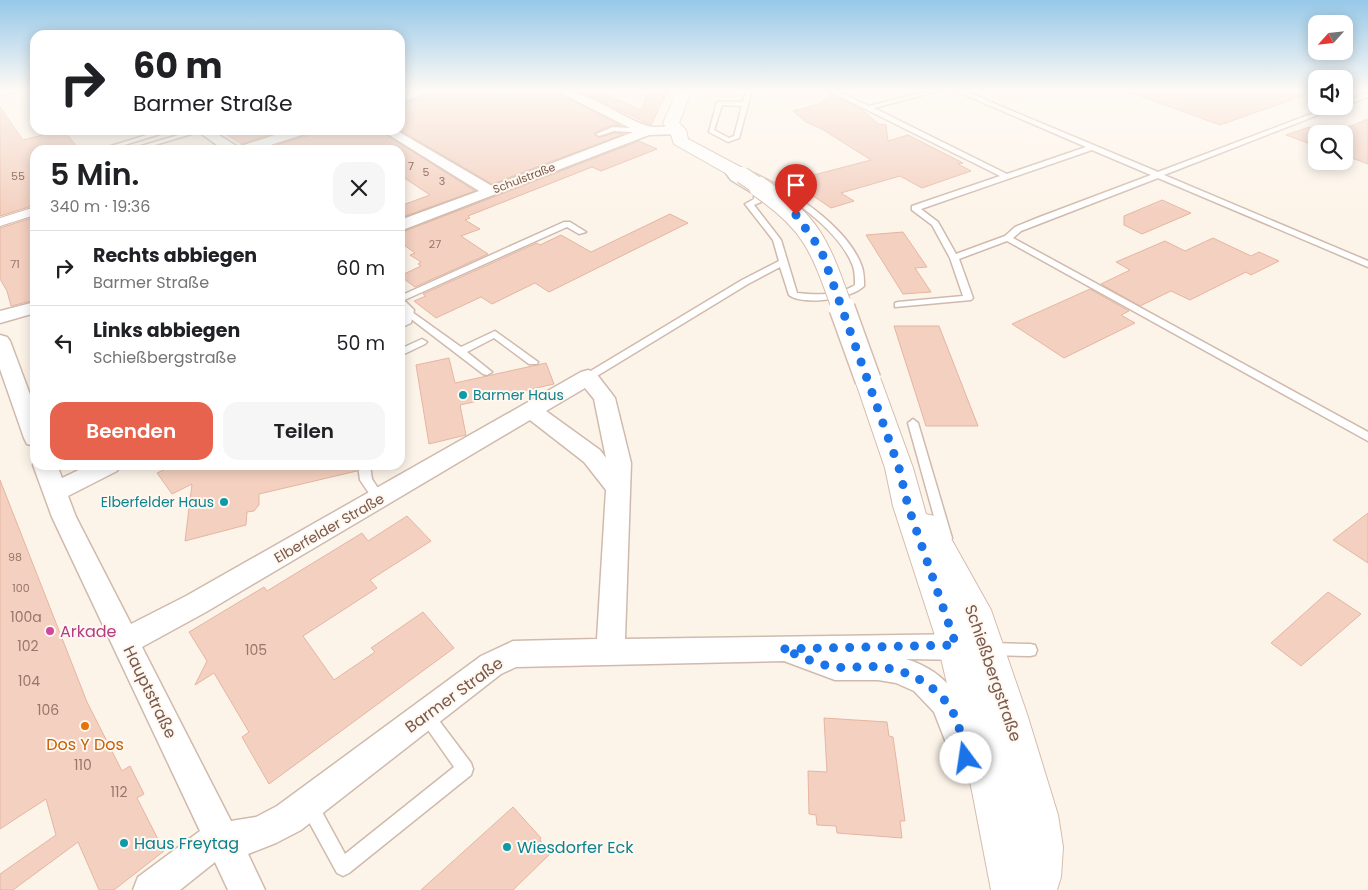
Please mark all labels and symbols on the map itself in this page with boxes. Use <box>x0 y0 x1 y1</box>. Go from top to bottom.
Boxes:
north arrow <box>1308 15 1352 60</box>
house number: 7 <box>408 158 414 174</box>
street label: Schulstraße <box>491 159 558 197</box>
house number: 5 <box>423 164 430 180</box>
pin <box>775 164 817 215</box>
house number: 55 <box>11 168 25 184</box>
house number: 3 <box>439 173 445 189</box>
house number: 27 <box>429 236 441 252</box>
house number: 71 <box>10 256 20 272</box>
place label: Barmer Haus <box>473 385 564 405</box>
marker: Barmer Haus <box>457 389 469 401</box>
street label: Elberfelder Straße <box>270 488 388 568</box>
place label: Elberfelder Haus <box>101 492 214 512</box>
marker: Elberfelder Haus <box>218 496 230 508</box>
house number: 98 <box>8 549 22 565</box>
house number: 100 <box>12 580 30 596</box>
street label: Schießbergstraße <box>959 601 1027 745</box>
house number: 100a <box>10 607 42 627</box>
place label: Arkade <box>60 620 117 643</box>
marker: Arkade <box>44 625 56 637</box>
house number: 102 <box>17 636 39 656</box>
house number: 105 <box>245 640 267 660</box>
street label: Hauptstraße <box>118 642 182 742</box>
street label: Barmer Straße <box>400 652 508 738</box>
house number: 104 <box>18 671 40 691</box>
house number: 106 <box>37 700 59 720</box>
marker: Dos Y Dos <box>79 720 91 732</box>
position arrow <box>939 731 991 783</box>
place label: Dos Y Dos <box>46 733 124 756</box>
house number: 110 <box>74 755 92 775</box>
house number: 112 <box>110 782 128 802</box>
place label: Haus Freytag <box>134 832 239 855</box>
place label: Wiesdorfer Eck <box>517 836 634 859</box>
marker: Haus Freytag <box>118 837 130 849</box>
marker: Wiesdorfer Eck <box>501 841 513 853</box>

